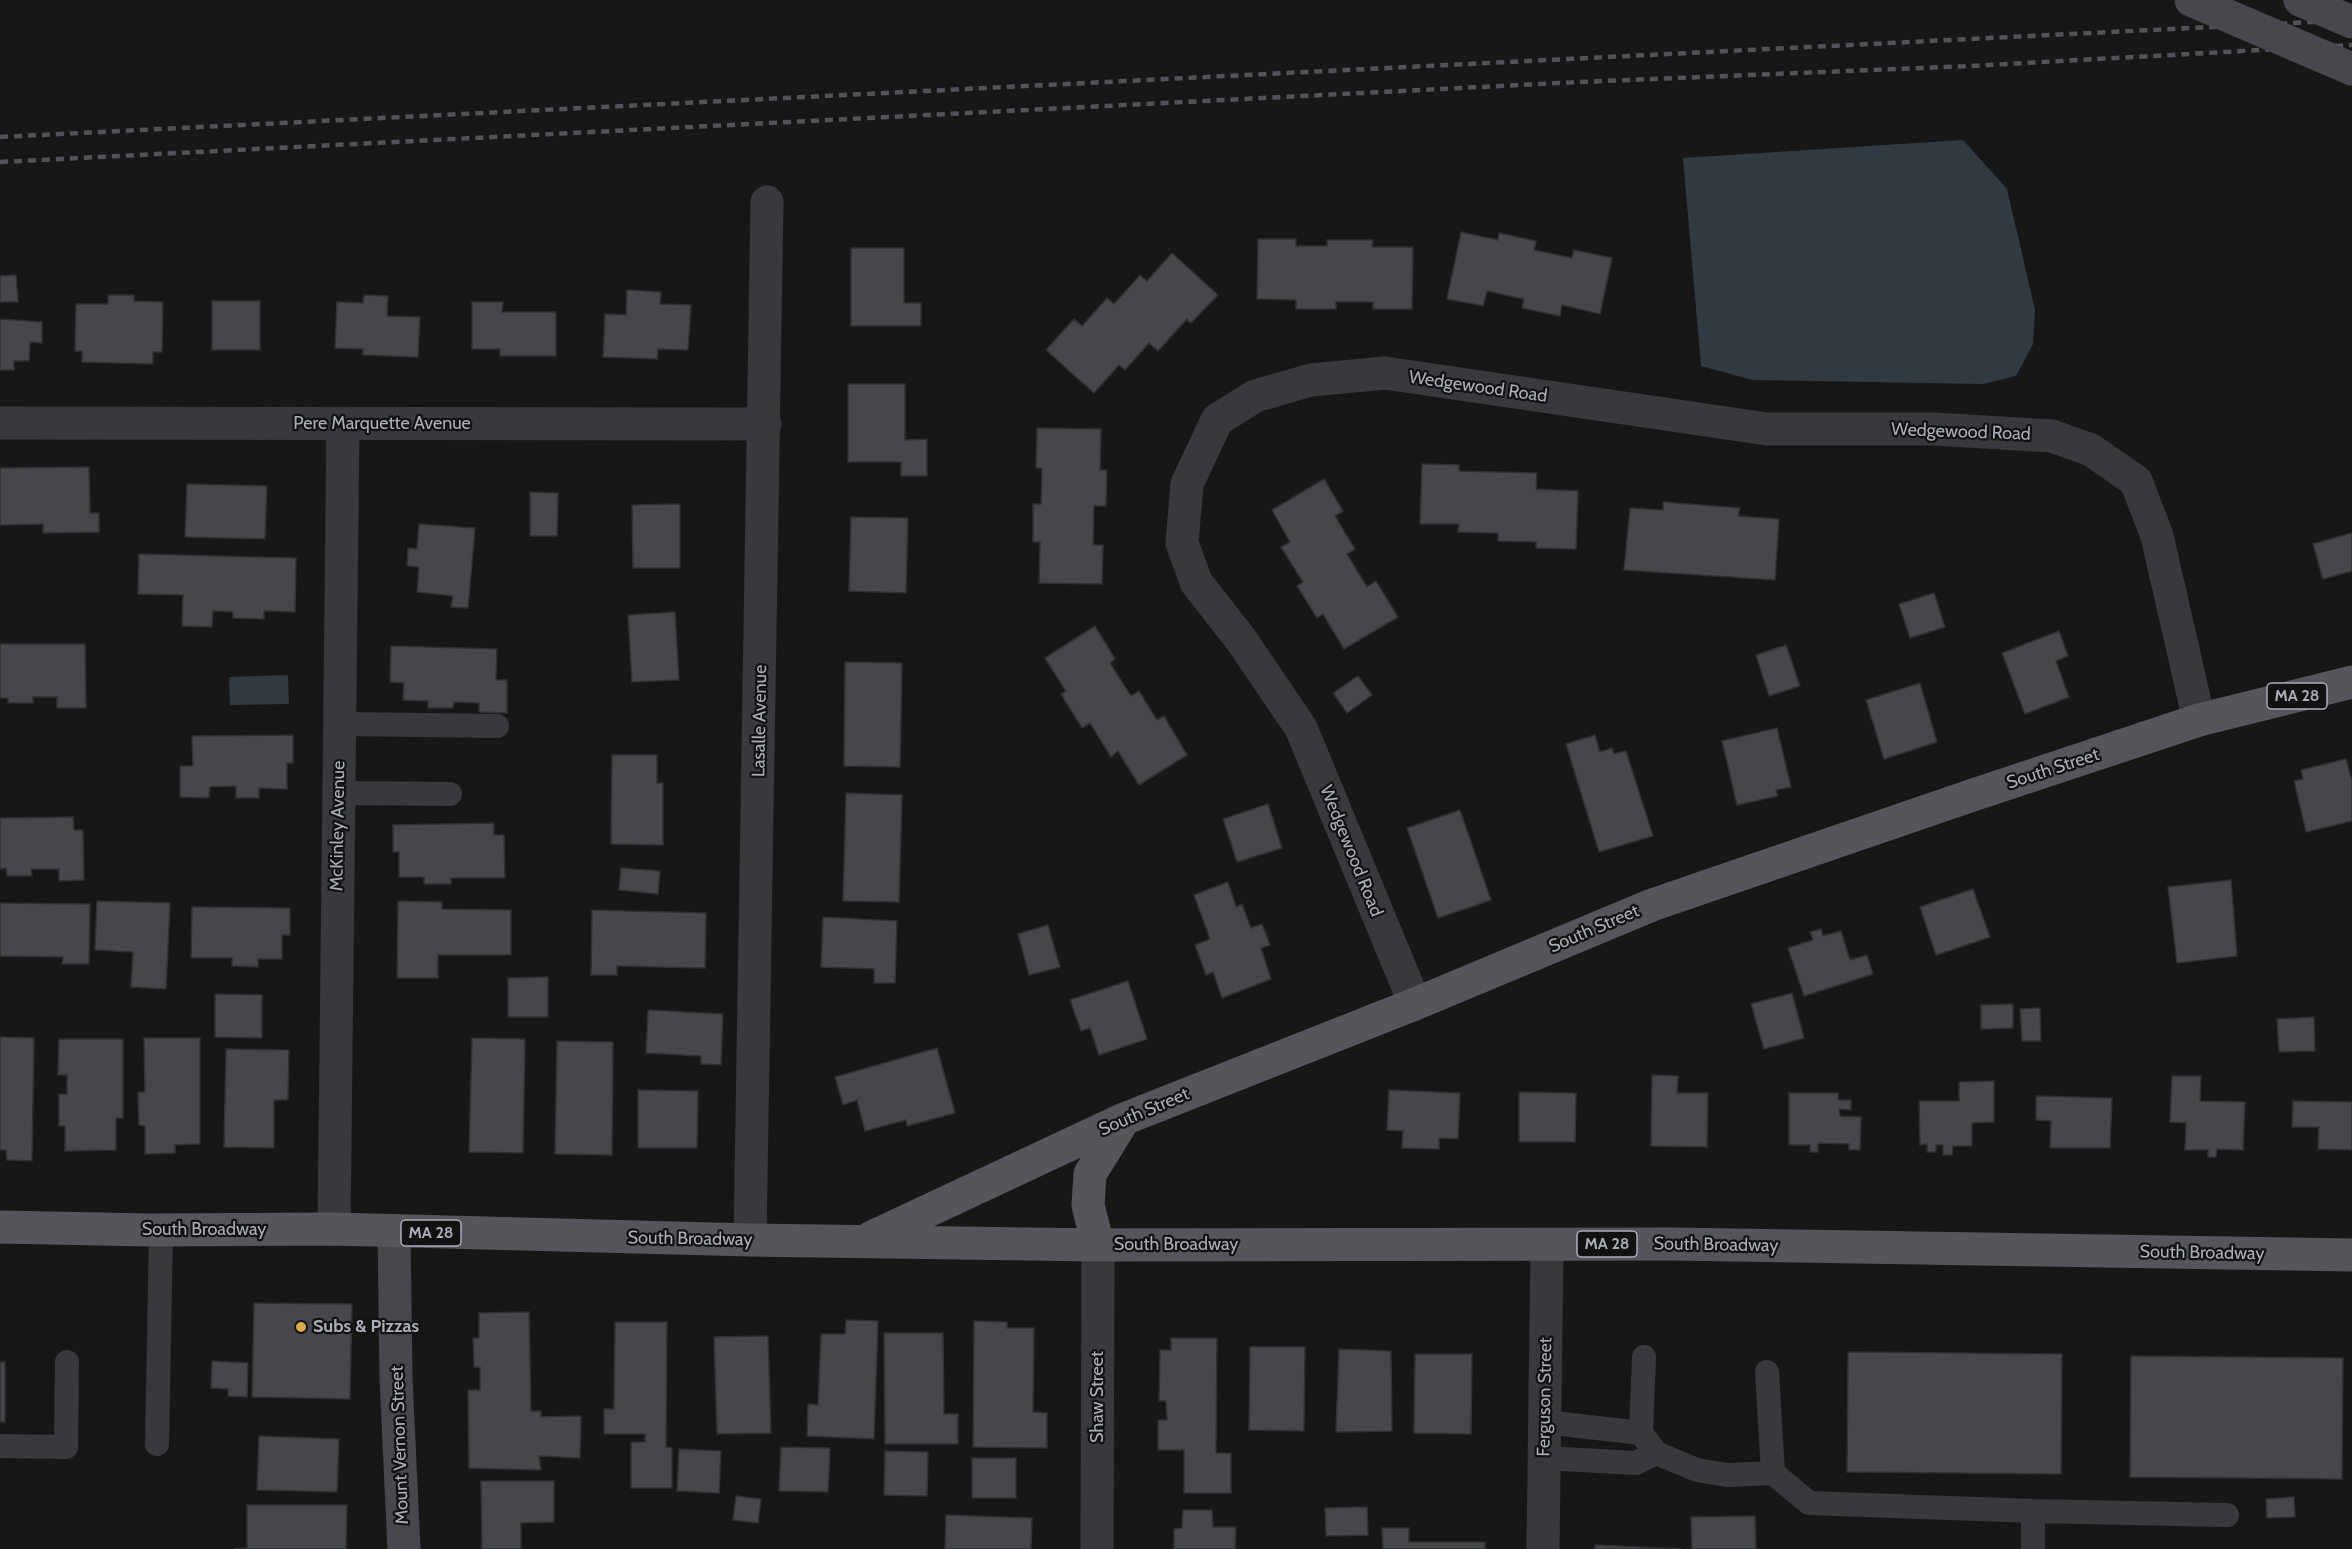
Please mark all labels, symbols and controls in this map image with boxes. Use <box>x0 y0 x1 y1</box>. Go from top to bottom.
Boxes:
street label: Wedgewood Road <box>1407 367 1549 407</box>
street label: Pere Marquette Avenue <box>293 413 471 435</box>
street label: Wedgewood Road <box>1891 419 2031 445</box>
street label: Lasalle Avenue <box>748 665 772 777</box>
road number: MA 28 <box>2267 683 2327 709</box>
street label: South Street <box>2004 744 2102 794</box>
street label: McKinley Avenue <box>326 761 350 891</box>
street label: Wedgewood Road <box>1315 782 1387 920</box>
street label: South Street <box>1546 900 1642 958</box>
street label: South Street <box>1096 1083 1192 1141</box>
street label: South Broadway <box>142 1219 266 1241</box>
road number: MA 28 <box>401 1220 461 1246</box>
street label: South Broadway <box>627 1227 753 1251</box>
road number: MA 28 <box>1577 1231 1637 1257</box>
street label: South Broadway <box>1653 1233 1779 1257</box>
street label: South Broadway <box>1114 1234 1238 1256</box>
street label: South Broadway <box>2139 1241 2265 1265</box>
place label: Subs & Pizzas <box>313 1316 419 1338</box>
marker: Subs & Pizzas <box>294 1320 308 1334</box>
street label: Ferguson Street <box>1533 1337 1557 1457</box>
street label: Shaw Street <box>1087 1351 1109 1443</box>
street label: Mount Vernon Street <box>386 1365 414 1525</box>

